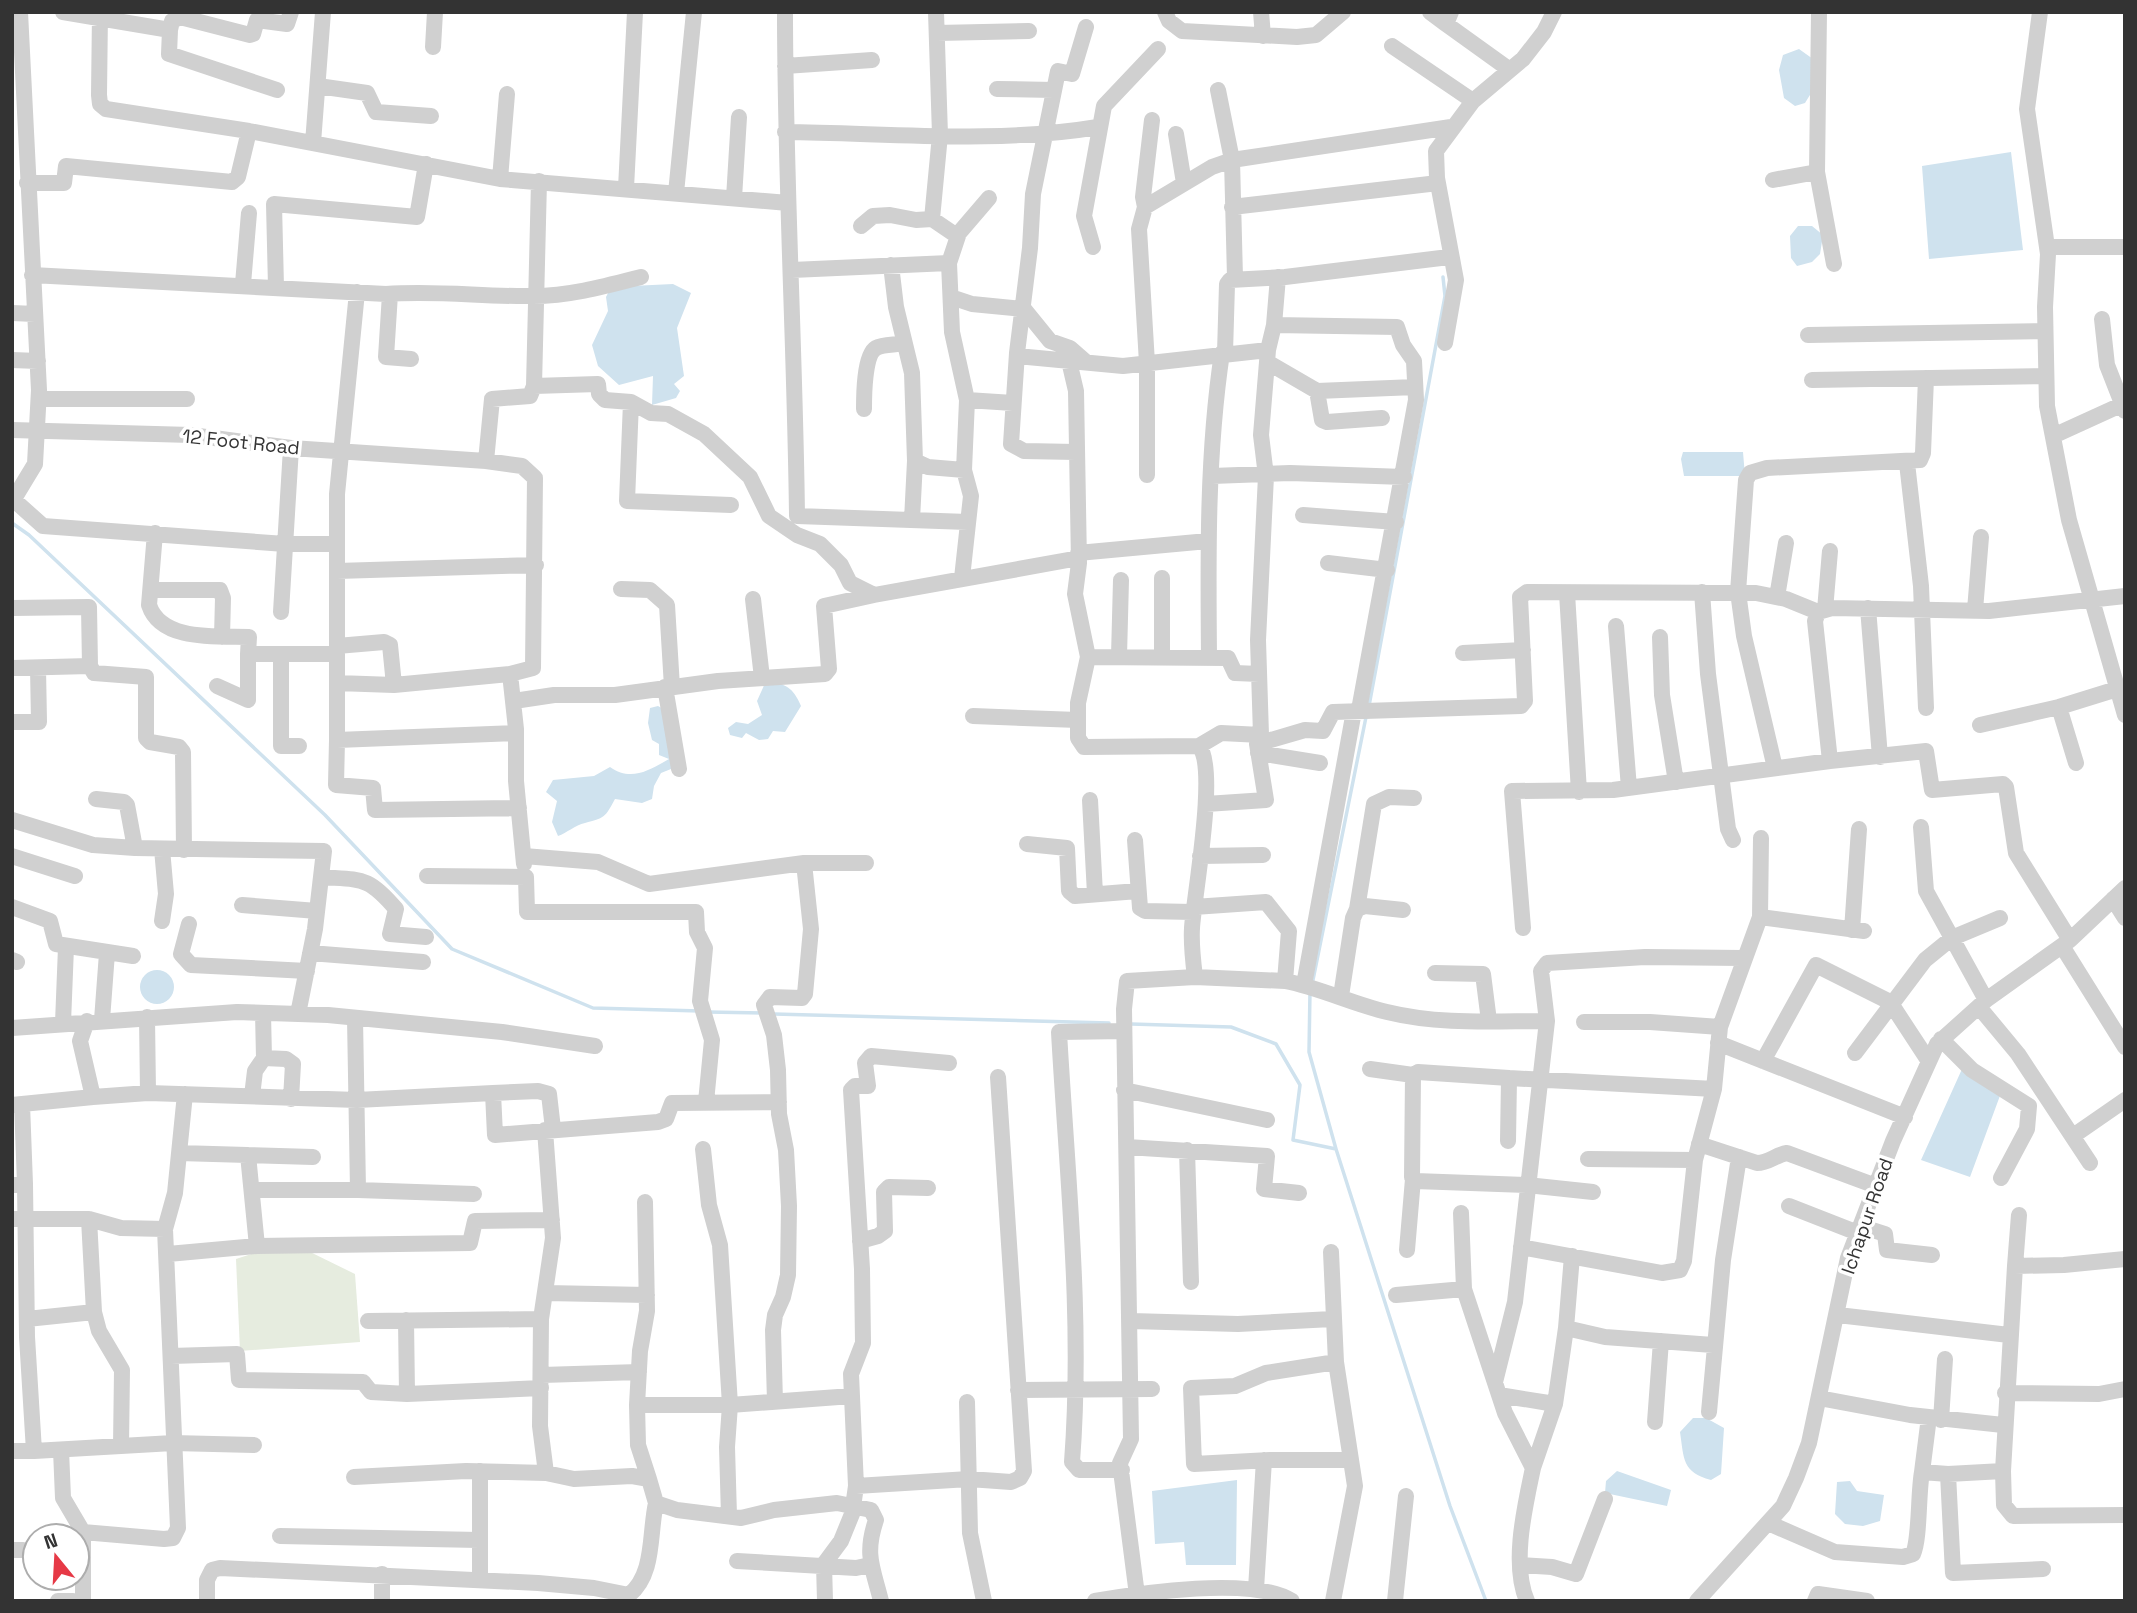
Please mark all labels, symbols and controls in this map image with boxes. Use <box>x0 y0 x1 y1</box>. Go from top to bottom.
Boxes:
street label: 12 Foot Road <box>181 423 301 461</box>
street label: Ichapur Road <box>1835 1155 1899 1277</box>
north arrow <box>21 1522 91 1592</box>
text: N <box>41 1527 61 1555</box>

